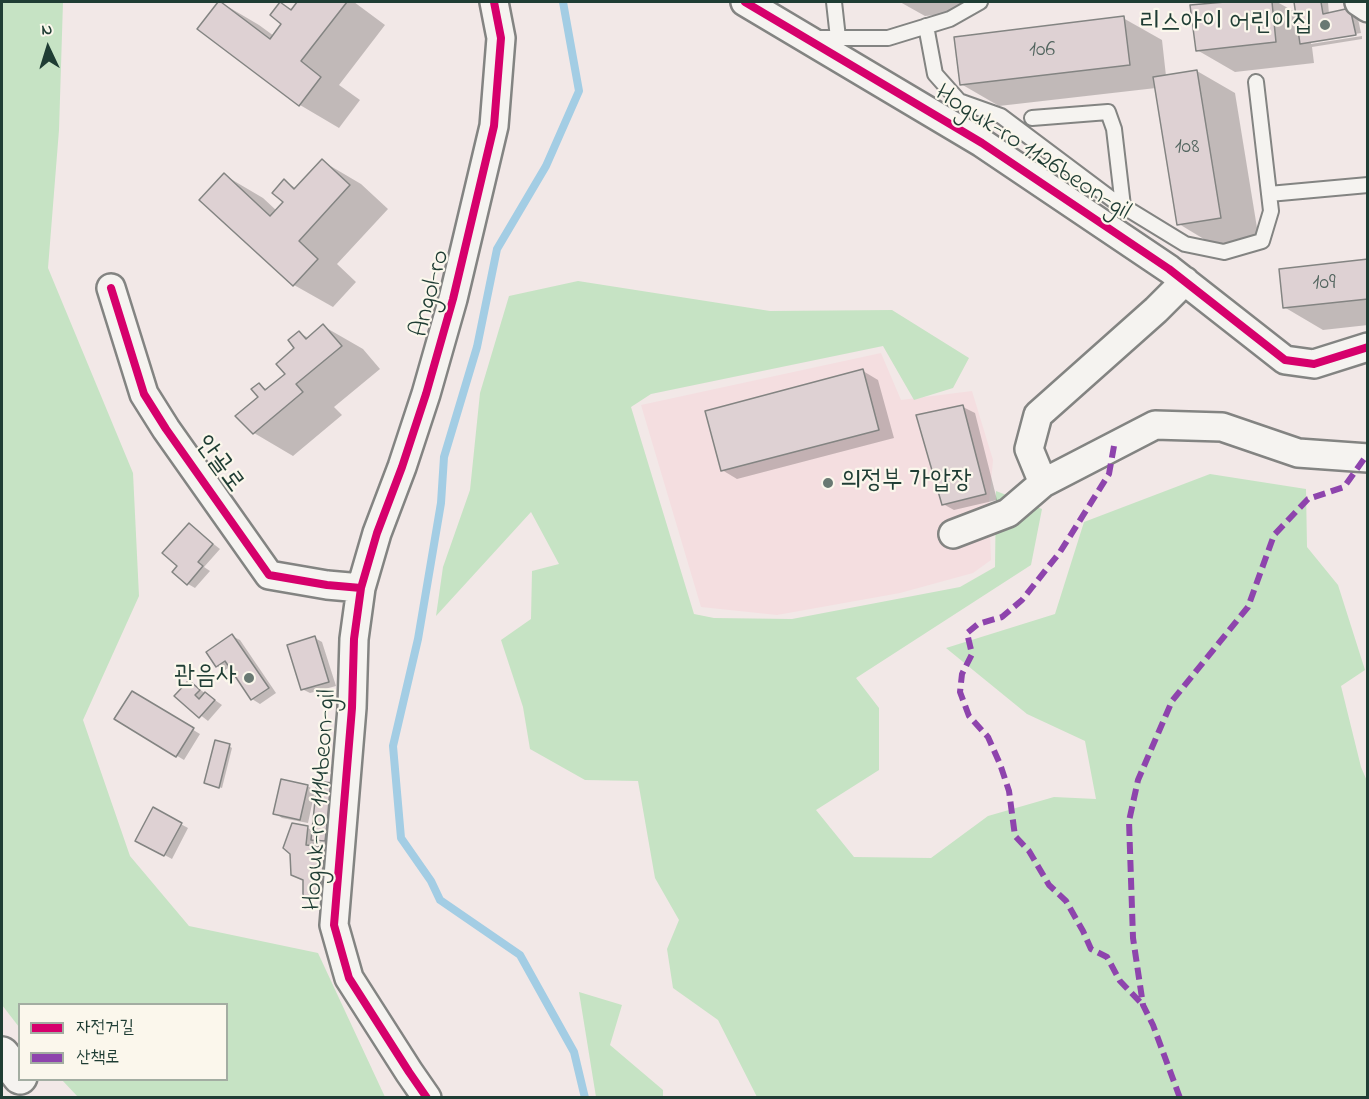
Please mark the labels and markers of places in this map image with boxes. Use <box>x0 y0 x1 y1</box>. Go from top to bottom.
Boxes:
place label: 리스아이 어린이집 <box>1139 9 1313 41</box>
marker: 리스아이 어린이집 <box>1318 18 1332 32</box>
place label: 의정부 가압장 <box>840 467 972 499</box>
marker: 의정부 가압장 <box>821 476 835 490</box>
place label: 관음사 <box>174 662 237 694</box>
marker: 관음사 <box>242 671 256 685</box>

